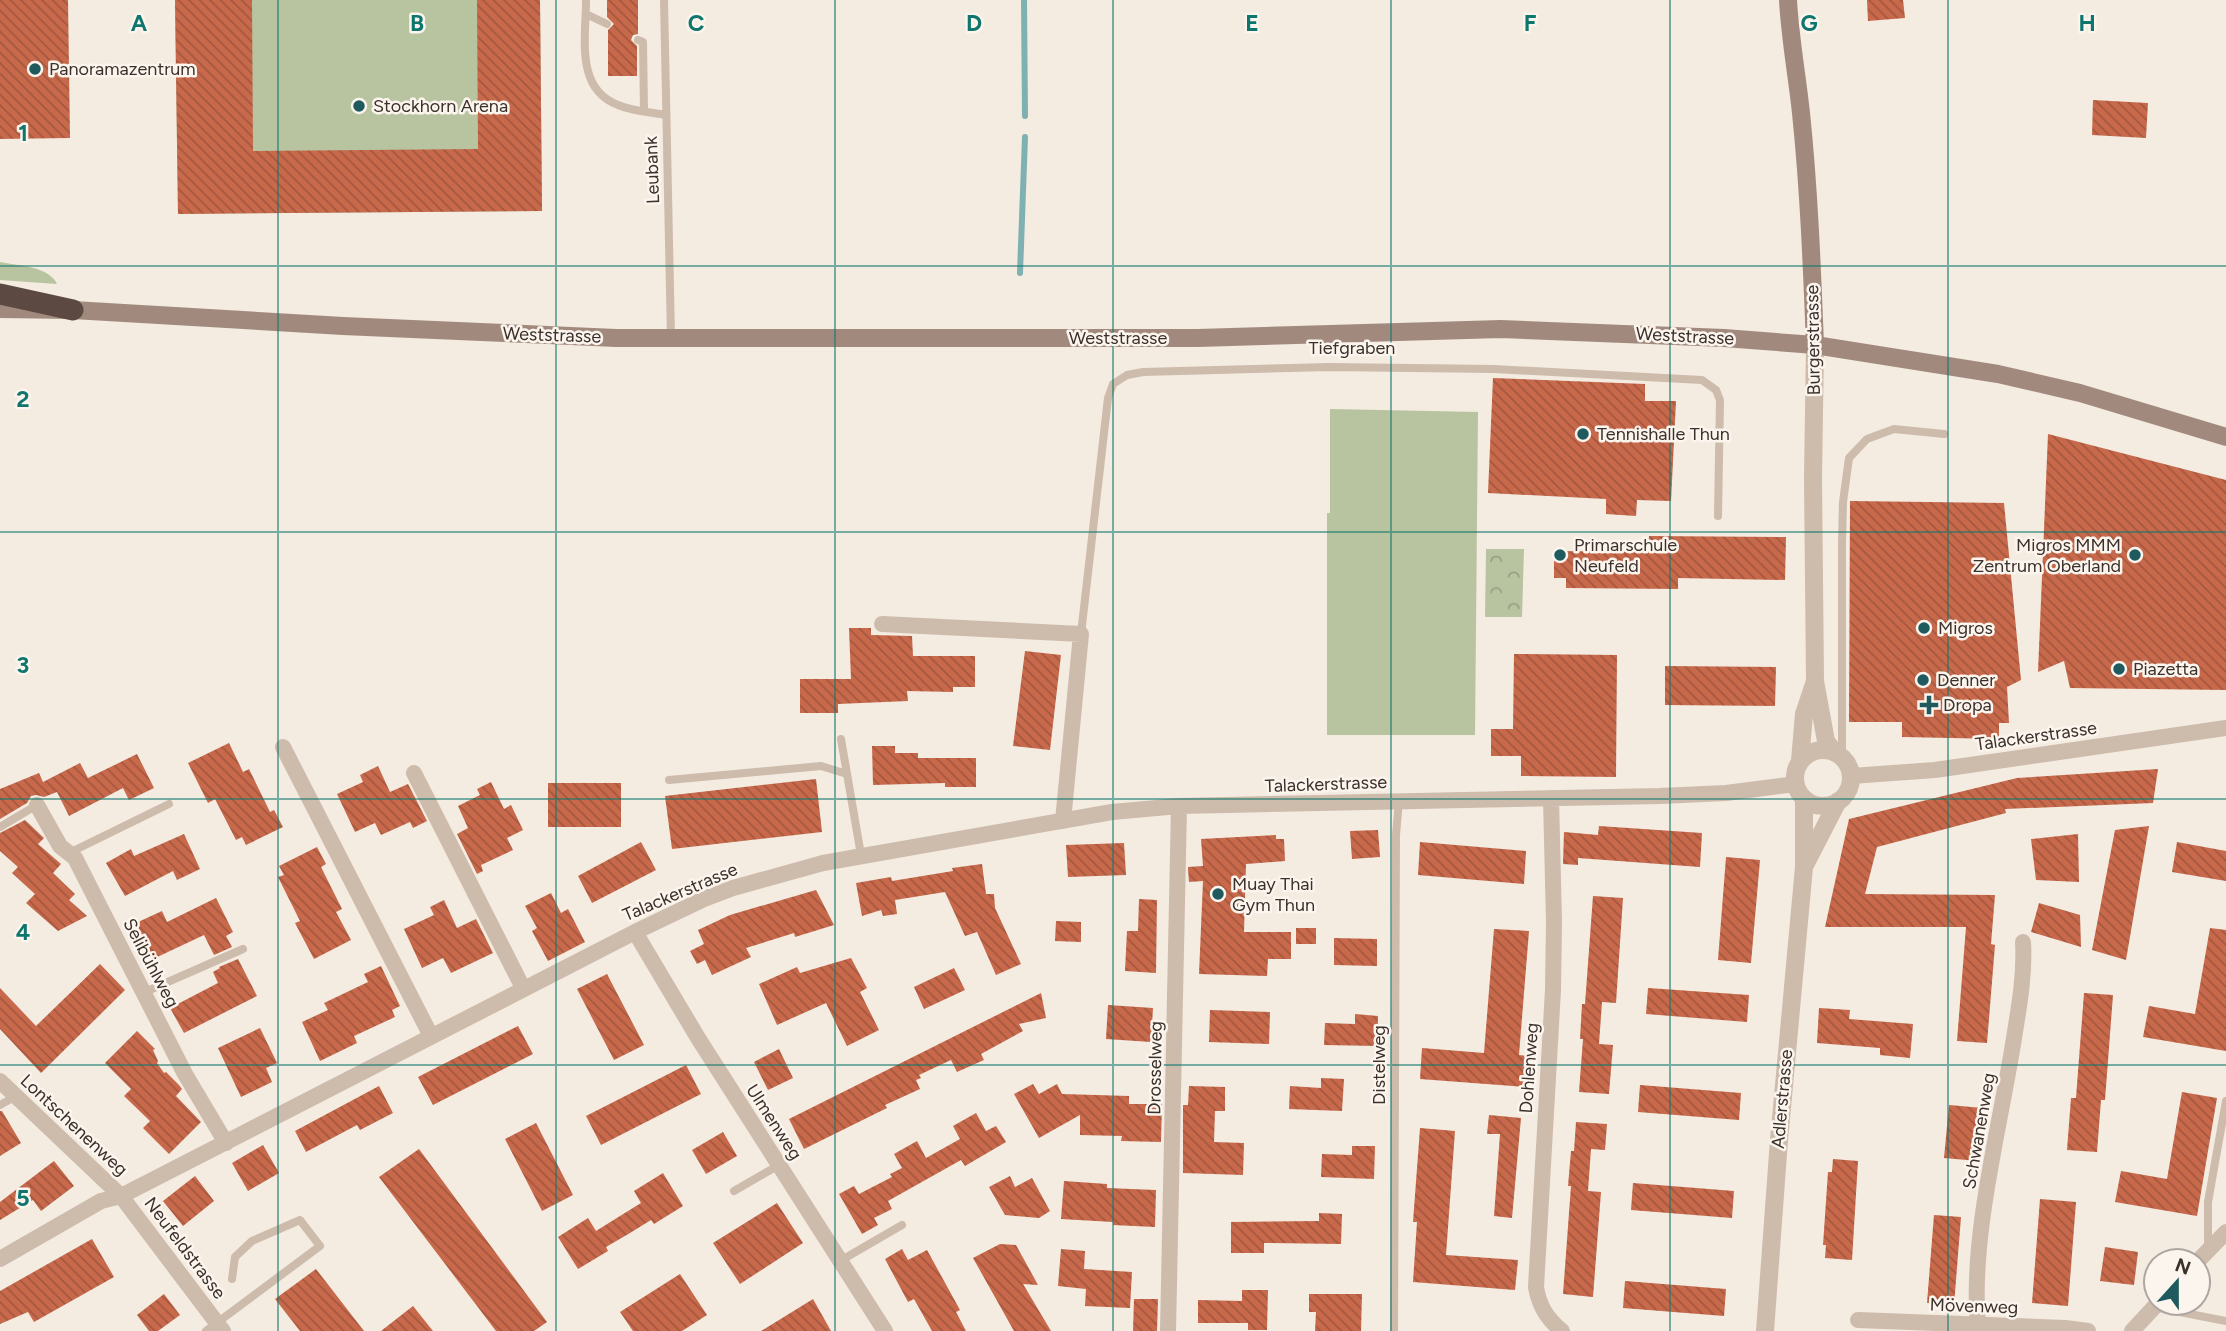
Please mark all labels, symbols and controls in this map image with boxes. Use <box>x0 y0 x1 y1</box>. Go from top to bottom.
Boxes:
text: A <box>131 9 148 37</box>
text: B <box>410 9 424 37</box>
text: C <box>688 9 705 37</box>
text: D <box>966 9 982 37</box>
text: E <box>1245 9 1259 37</box>
text: F <box>1524 9 1537 37</box>
text: G <box>1800 9 1818 37</box>
text: H <box>2078 9 2096 37</box>
place label: Panoramazentrum <box>49 58 196 80</box>
marker: Panoramazentrum <box>27 61 43 77</box>
place label: Stockhorn Arena <box>373 95 508 117</box>
marker: Stockhorn Arena <box>351 98 367 114</box>
text: 1 <box>18 119 28 147</box>
street label: Leubank <box>640 136 664 204</box>
street label: Burgerstrasse <box>1801 284 1825 396</box>
street label: Weststrasse <box>502 322 602 348</box>
street label: Weststrasse <box>1635 322 1735 350</box>
street label: Weststrasse <box>1069 327 1167 349</box>
street label: Tiefgraben <box>1309 337 1395 359</box>
text: 2 <box>16 385 30 413</box>
place label: Tennishalle Thun <box>1597 423 1730 445</box>
marker: Tennishalle Thun <box>1575 426 1591 442</box>
place label: Primarschule Neufeld <box>1574 534 1677 577</box>
place label: Migros MMM Zentrum Oberland <box>1973 534 2121 577</box>
marker: Primarschule Neufeld <box>1552 547 1568 563</box>
marker: Migros MMM Zentrum Oberland <box>2127 547 2143 563</box>
place label: Migros <box>1938 617 1993 639</box>
marker: Migros <box>1916 620 1932 636</box>
text: 3 <box>17 651 29 679</box>
place label: Piazetta <box>2133 658 2198 680</box>
marker: Piazetta <box>2111 661 2127 677</box>
place label: Denner <box>1937 669 1995 691</box>
marker: Denner <box>1915 672 1931 688</box>
place label: Dropa <box>1943 694 1992 716</box>
marker: Dropa <box>1921 697 1937 713</box>
street label: Talackerstrasse <box>1974 717 2098 755</box>
street label: Talackerstrasse <box>1264 771 1388 797</box>
street label: Talackerstrasse <box>619 858 741 926</box>
place label: Muay Thai Gym Thun <box>1232 873 1315 916</box>
marker: Muay Thai Gym Thun <box>1210 886 1226 902</box>
street label: Selibühlweg <box>118 915 184 1011</box>
text: 4 <box>16 918 30 946</box>
street label: Drosselweg <box>1143 1021 1167 1115</box>
street label: Dohlenweg <box>1515 1022 1543 1114</box>
street label: Distelweg <box>1368 1025 1390 1105</box>
street label: Adlerstrasse <box>1767 1048 1797 1150</box>
street label: Lontschenenweg <box>16 1070 132 1180</box>
street label: Schwanenweg <box>1958 1071 2000 1191</box>
street label: Ulmenweg <box>741 1080 807 1164</box>
text: 5 <box>16 1184 30 1212</box>
street label: Neufeldstrasse <box>140 1193 231 1303</box>
north arrow <box>2142 1247 2212 1317</box>
text: N <box>2172 1253 2194 1280</box>
street label: Mövenweg <box>1929 1293 2019 1319</box>

